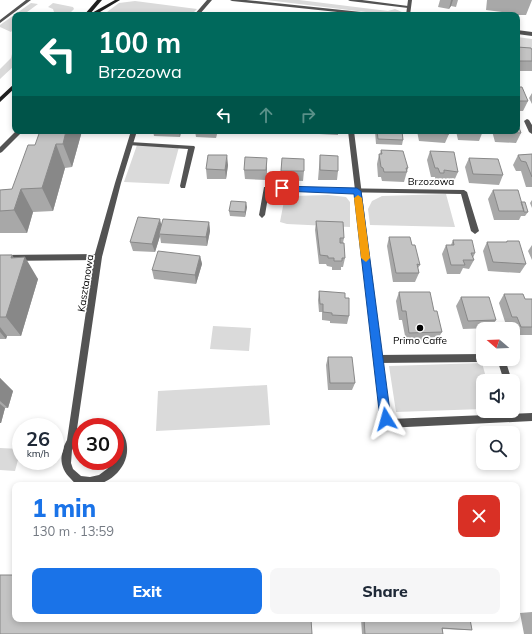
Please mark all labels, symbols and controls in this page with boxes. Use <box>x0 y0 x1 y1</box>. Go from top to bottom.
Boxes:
text: 100 m <box>98 25 181 60</box>
icon: left <box>32 28 84 80</box>
text: Brzozowa <box>98 60 182 83</box>
icon: left <box>213 104 235 126</box>
icon: ahead <box>255 104 277 126</box>
icon: right <box>297 104 319 126</box>
pin <box>265 171 299 205</box>
street label: Brzozowa <box>408 175 454 188</box>
icon: arrive <box>271 177 293 199</box>
street label: Kasztanowa <box>75 253 96 313</box>
north arrow <box>476 322 520 366</box>
map controls <box>476 322 520 470</box>
marker: Primo Caffe <box>415 323 425 333</box>
place label: Primo Caffe <box>393 334 447 347</box>
button: sound <box>476 374 520 418</box>
position arrow <box>365 398 407 440</box>
speed limit sign: 30 <box>72 418 124 470</box>
text: 26 <box>26 426 50 451</box>
button: search <box>476 426 520 470</box>
text: km/h <box>27 447 49 460</box>
text: 1 min <box>32 493 96 523</box>
button: close <box>458 495 500 537</box>
text: 130 m · 13:59 <box>32 523 114 539</box>
button: Exit <box>32 568 262 614</box>
button: Share <box>270 568 500 614</box>

